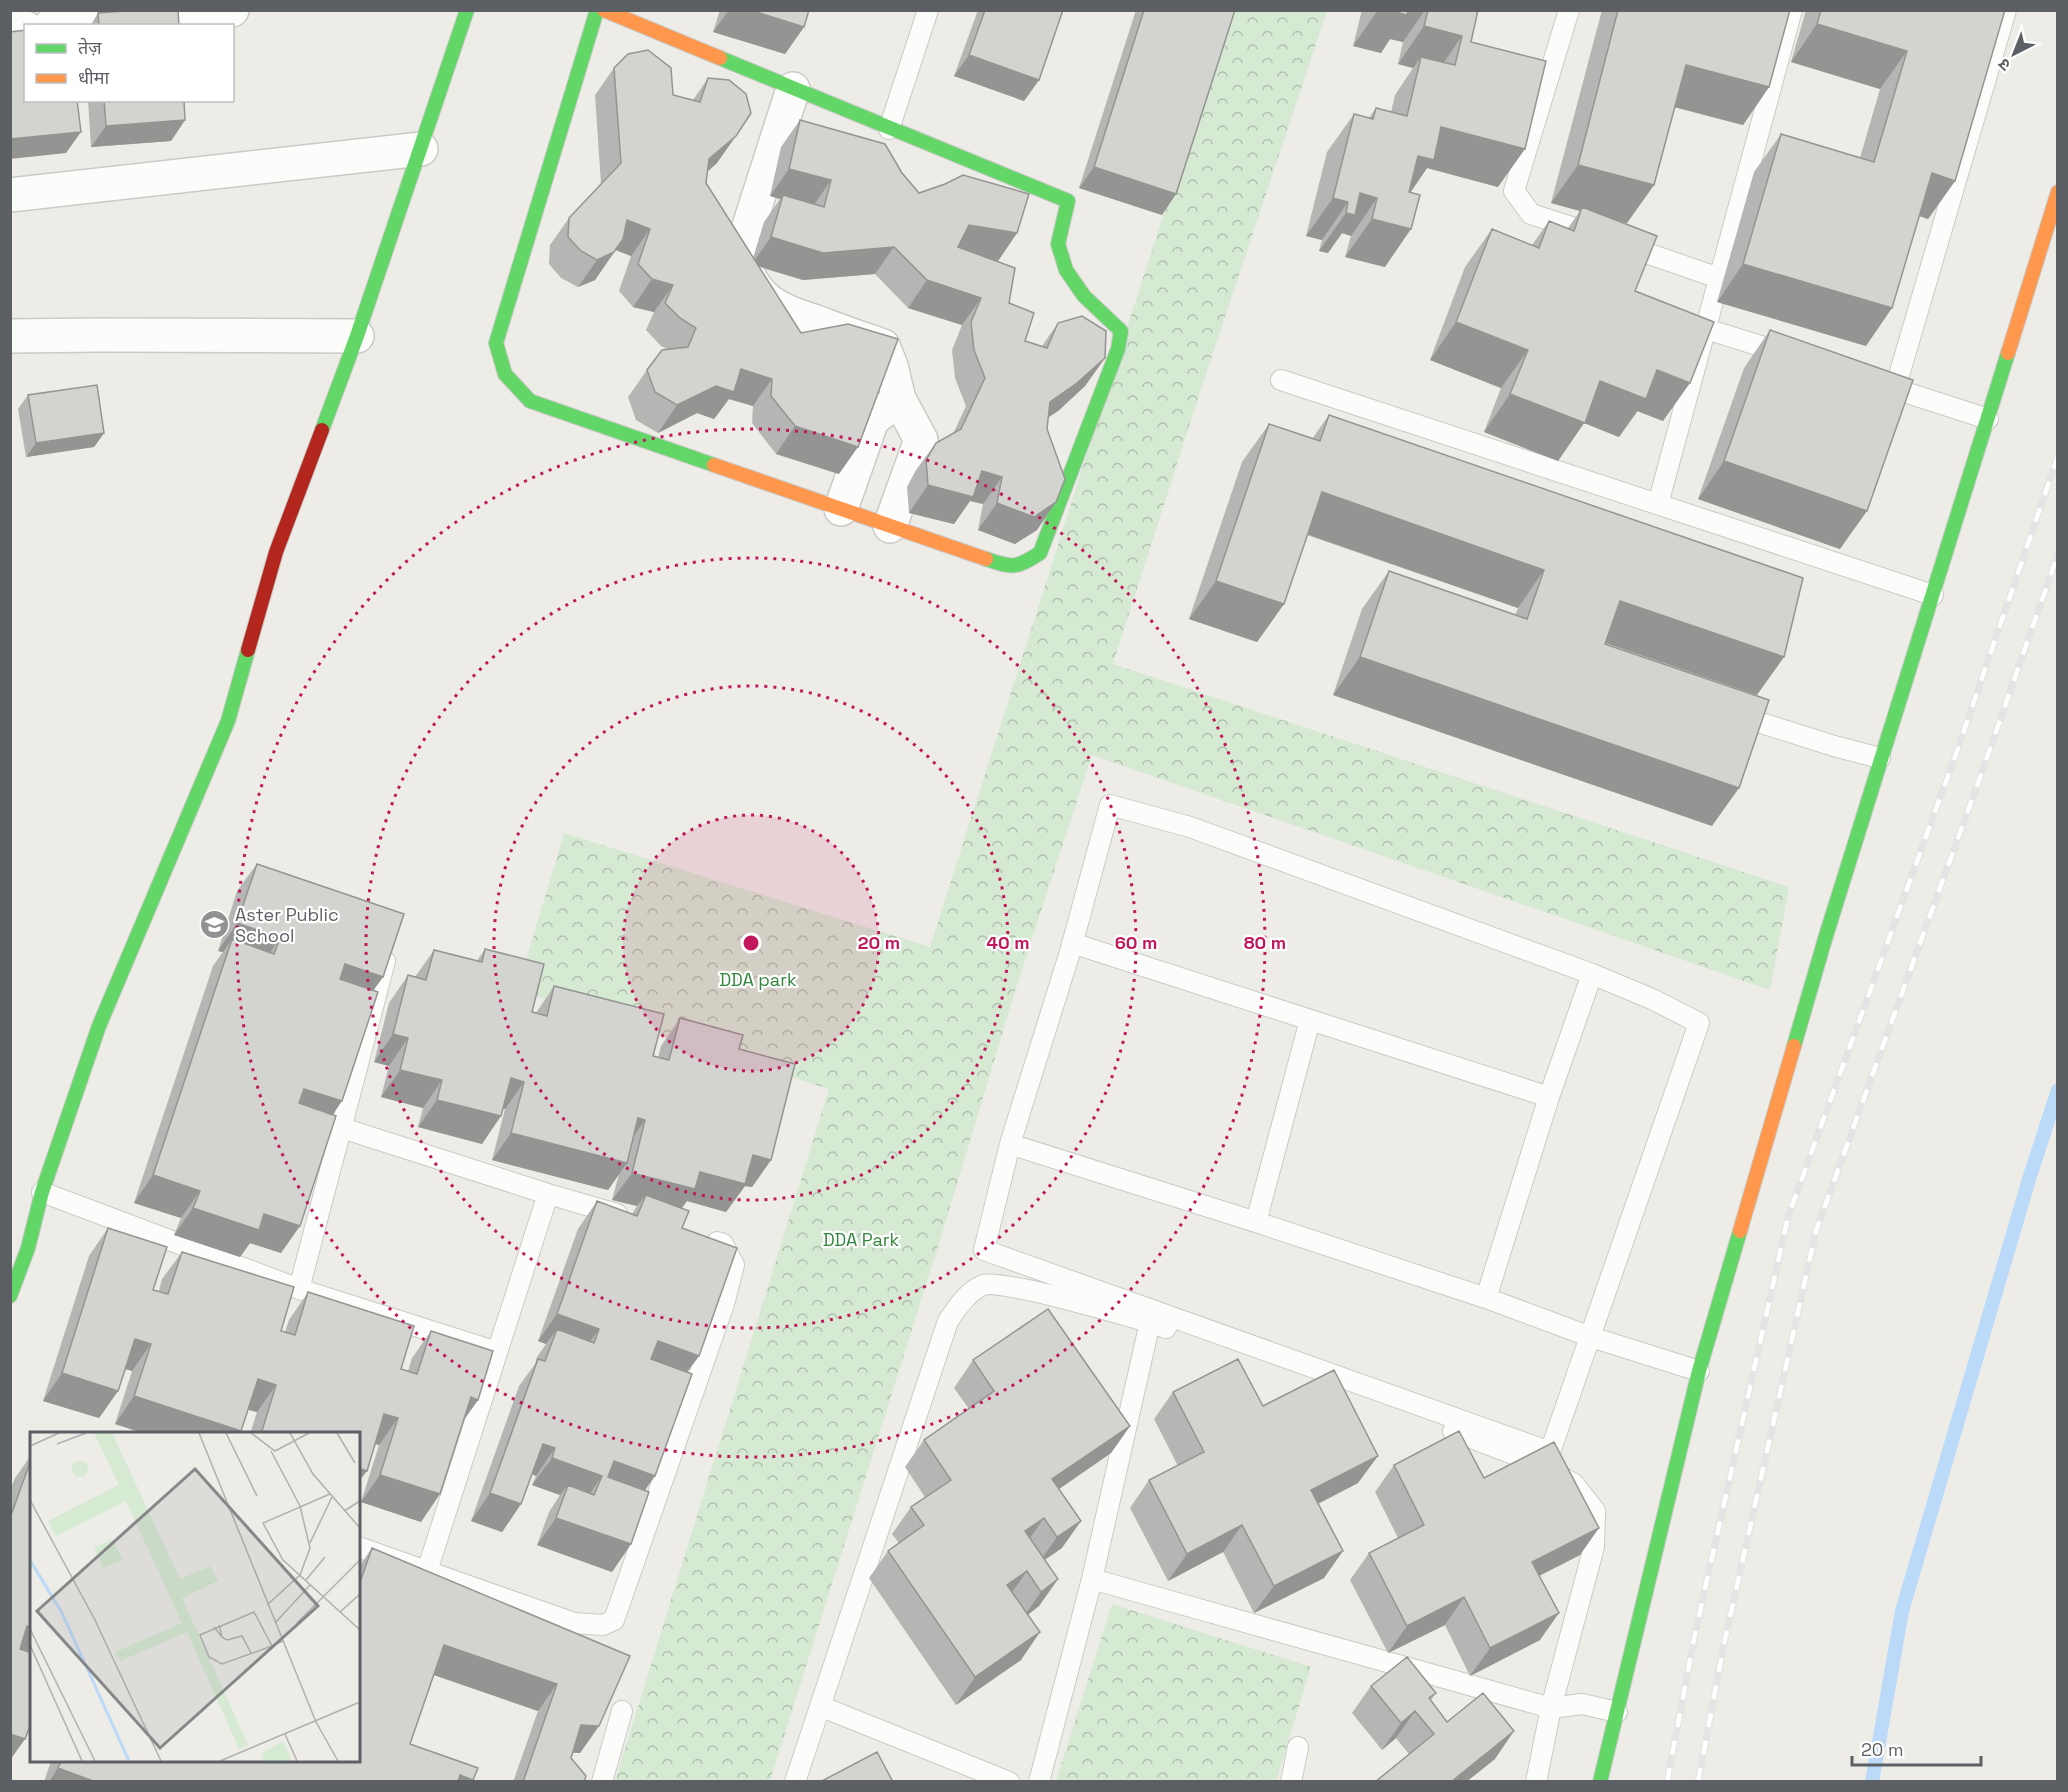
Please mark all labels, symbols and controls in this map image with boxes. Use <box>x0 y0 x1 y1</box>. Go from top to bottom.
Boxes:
legend <box>24 24 234 102</box>
north arrow <box>1984 24 2044 84</box>
text: तेज़ <box>78 36 102 59</box>
text: उ <box>1993 53 2015 76</box>
text: धीमा <box>78 66 109 89</box>
place label: Aster Public School <box>235 903 339 947</box>
school or university icon: Aster Public School <box>198 909 230 941</box>
text: 20 m <box>858 931 900 954</box>
text: 40 m <box>986 931 1030 954</box>
text: 60 m <box>1115 931 1157 954</box>
text: 80 m <box>1244 931 1286 954</box>
centre of rings <box>741 933 761 953</box>
park label: DDA park <box>719 968 797 991</box>
park label: DDA Park <box>823 1228 900 1251</box>
inset map <box>30 1432 360 1762</box>
scale bar <box>1852 1729 1981 1767</box>
text: 20 m <box>1861 1738 1904 1761</box>

